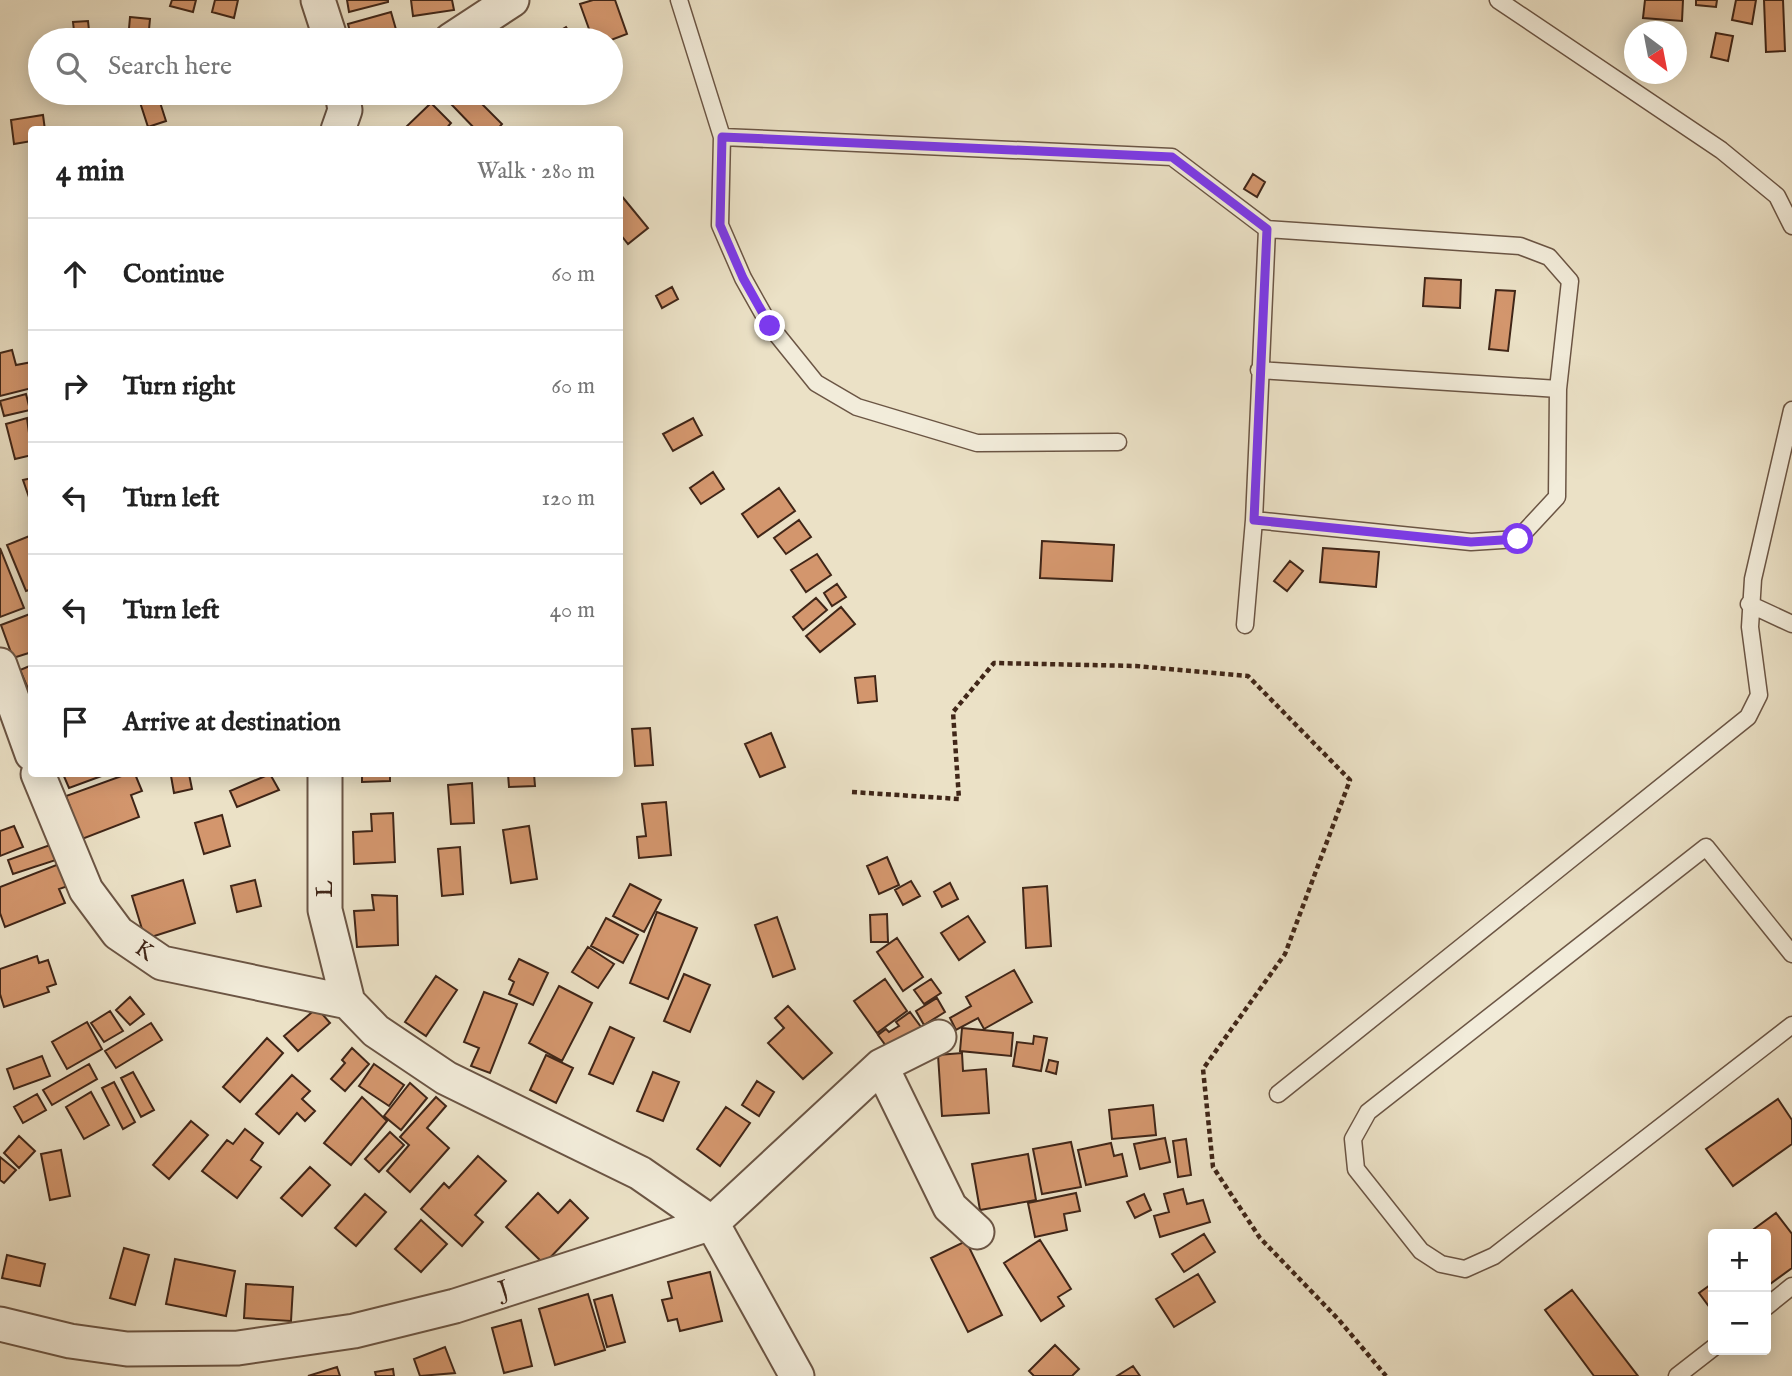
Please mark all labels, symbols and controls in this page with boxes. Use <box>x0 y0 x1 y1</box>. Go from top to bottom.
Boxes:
north arrow <box>1624 21 1687 84</box>
search box <box>28 28 623 105</box>
icon: search <box>52 48 90 86</box>
text: Search here <box>108 50 232 83</box>
text: 4 min <box>56 153 124 191</box>
text: Walk · 280 m <box>477 157 595 186</box>
icon: ahead <box>56 255 94 293</box>
text: Continue <box>123 258 224 291</box>
text: 60 m <box>551 260 595 289</box>
route end <box>754 310 785 341</box>
icon: right <box>56 367 94 405</box>
text: Turn right <box>123 370 236 403</box>
text: 60 m <box>551 372 595 401</box>
icon: left <box>56 479 94 517</box>
text: Turn left <box>123 482 220 515</box>
text: 120 m <box>542 484 595 513</box>
route start <box>1502 523 1533 554</box>
icon: left <box>56 591 94 629</box>
text: Turn left <box>123 594 220 627</box>
text: 40 m <box>550 596 595 625</box>
icon: arrive <box>56 703 94 741</box>
text: Arrive at destination <box>123 706 341 739</box>
street label: L <box>310 880 341 898</box>
street label: K <box>128 933 161 969</box>
map controls <box>1708 1229 1771 1355</box>
button: + <box>1708 1229 1771 1292</box>
street label: J <box>492 1274 514 1307</box>
button: − <box>1708 1292 1771 1355</box>

